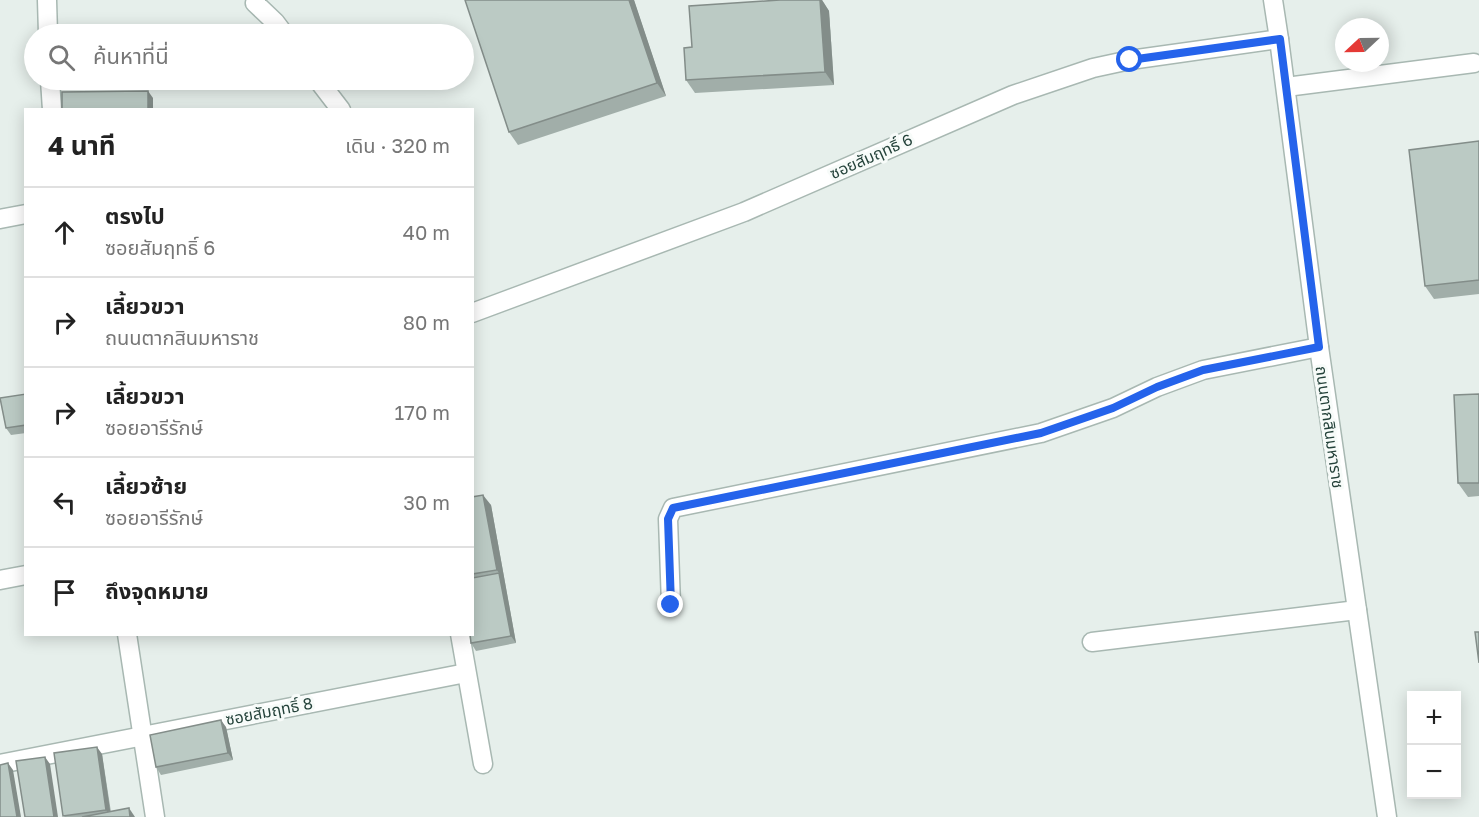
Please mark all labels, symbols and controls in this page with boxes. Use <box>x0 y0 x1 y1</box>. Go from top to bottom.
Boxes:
north arrow <box>1335 18 1389 72</box>
search box <box>24 24 474 90</box>
icon: search <box>45 41 78 74</box>
text: ค้นหาที่นี่ <box>93 42 169 69</box>
route start <box>1116 46 1142 72</box>
street label: ซอยสัมฤทธิ์ 6 <box>827 129 915 183</box>
text: 4 นาที <box>48 130 116 161</box>
text: เดิน · 320 m <box>345 133 450 157</box>
text: ตรงไป <box>105 202 165 229</box>
icon: ahead <box>48 216 81 249</box>
text: 40 m <box>403 220 450 244</box>
text: ซอยสัมฤทธิ์ 6 <box>105 235 215 259</box>
text: เลี้ยวขวา <box>105 292 185 319</box>
icon: right <box>48 306 81 339</box>
text: 80 m <box>403 310 450 334</box>
text: ถนนตากสินมหาราช <box>105 325 259 349</box>
street label: ถนนตากสินมหาราช <box>1312 365 1348 489</box>
text: เลี้ยวขวา <box>105 382 185 409</box>
icon: right <box>48 396 81 429</box>
text: 170 m <box>395 400 450 424</box>
text: ซอยอารีรักษ์ <box>105 415 203 439</box>
text: เลี้ยวซ้าย <box>105 472 187 499</box>
icon: left <box>48 486 81 519</box>
text: 30 m <box>403 490 450 514</box>
text: ซอยอารีรักษ์ <box>105 505 203 529</box>
icon: arrive <box>48 576 81 609</box>
text: ถึงจุดหมาย <box>105 577 209 604</box>
route end <box>657 591 683 617</box>
map controls <box>1407 691 1461 799</box>
button: + <box>1407 691 1461 745</box>
street label: ซอยสัมฤทธิ์ 8 <box>224 693 314 729</box>
button: − <box>1407 745 1461 799</box>

